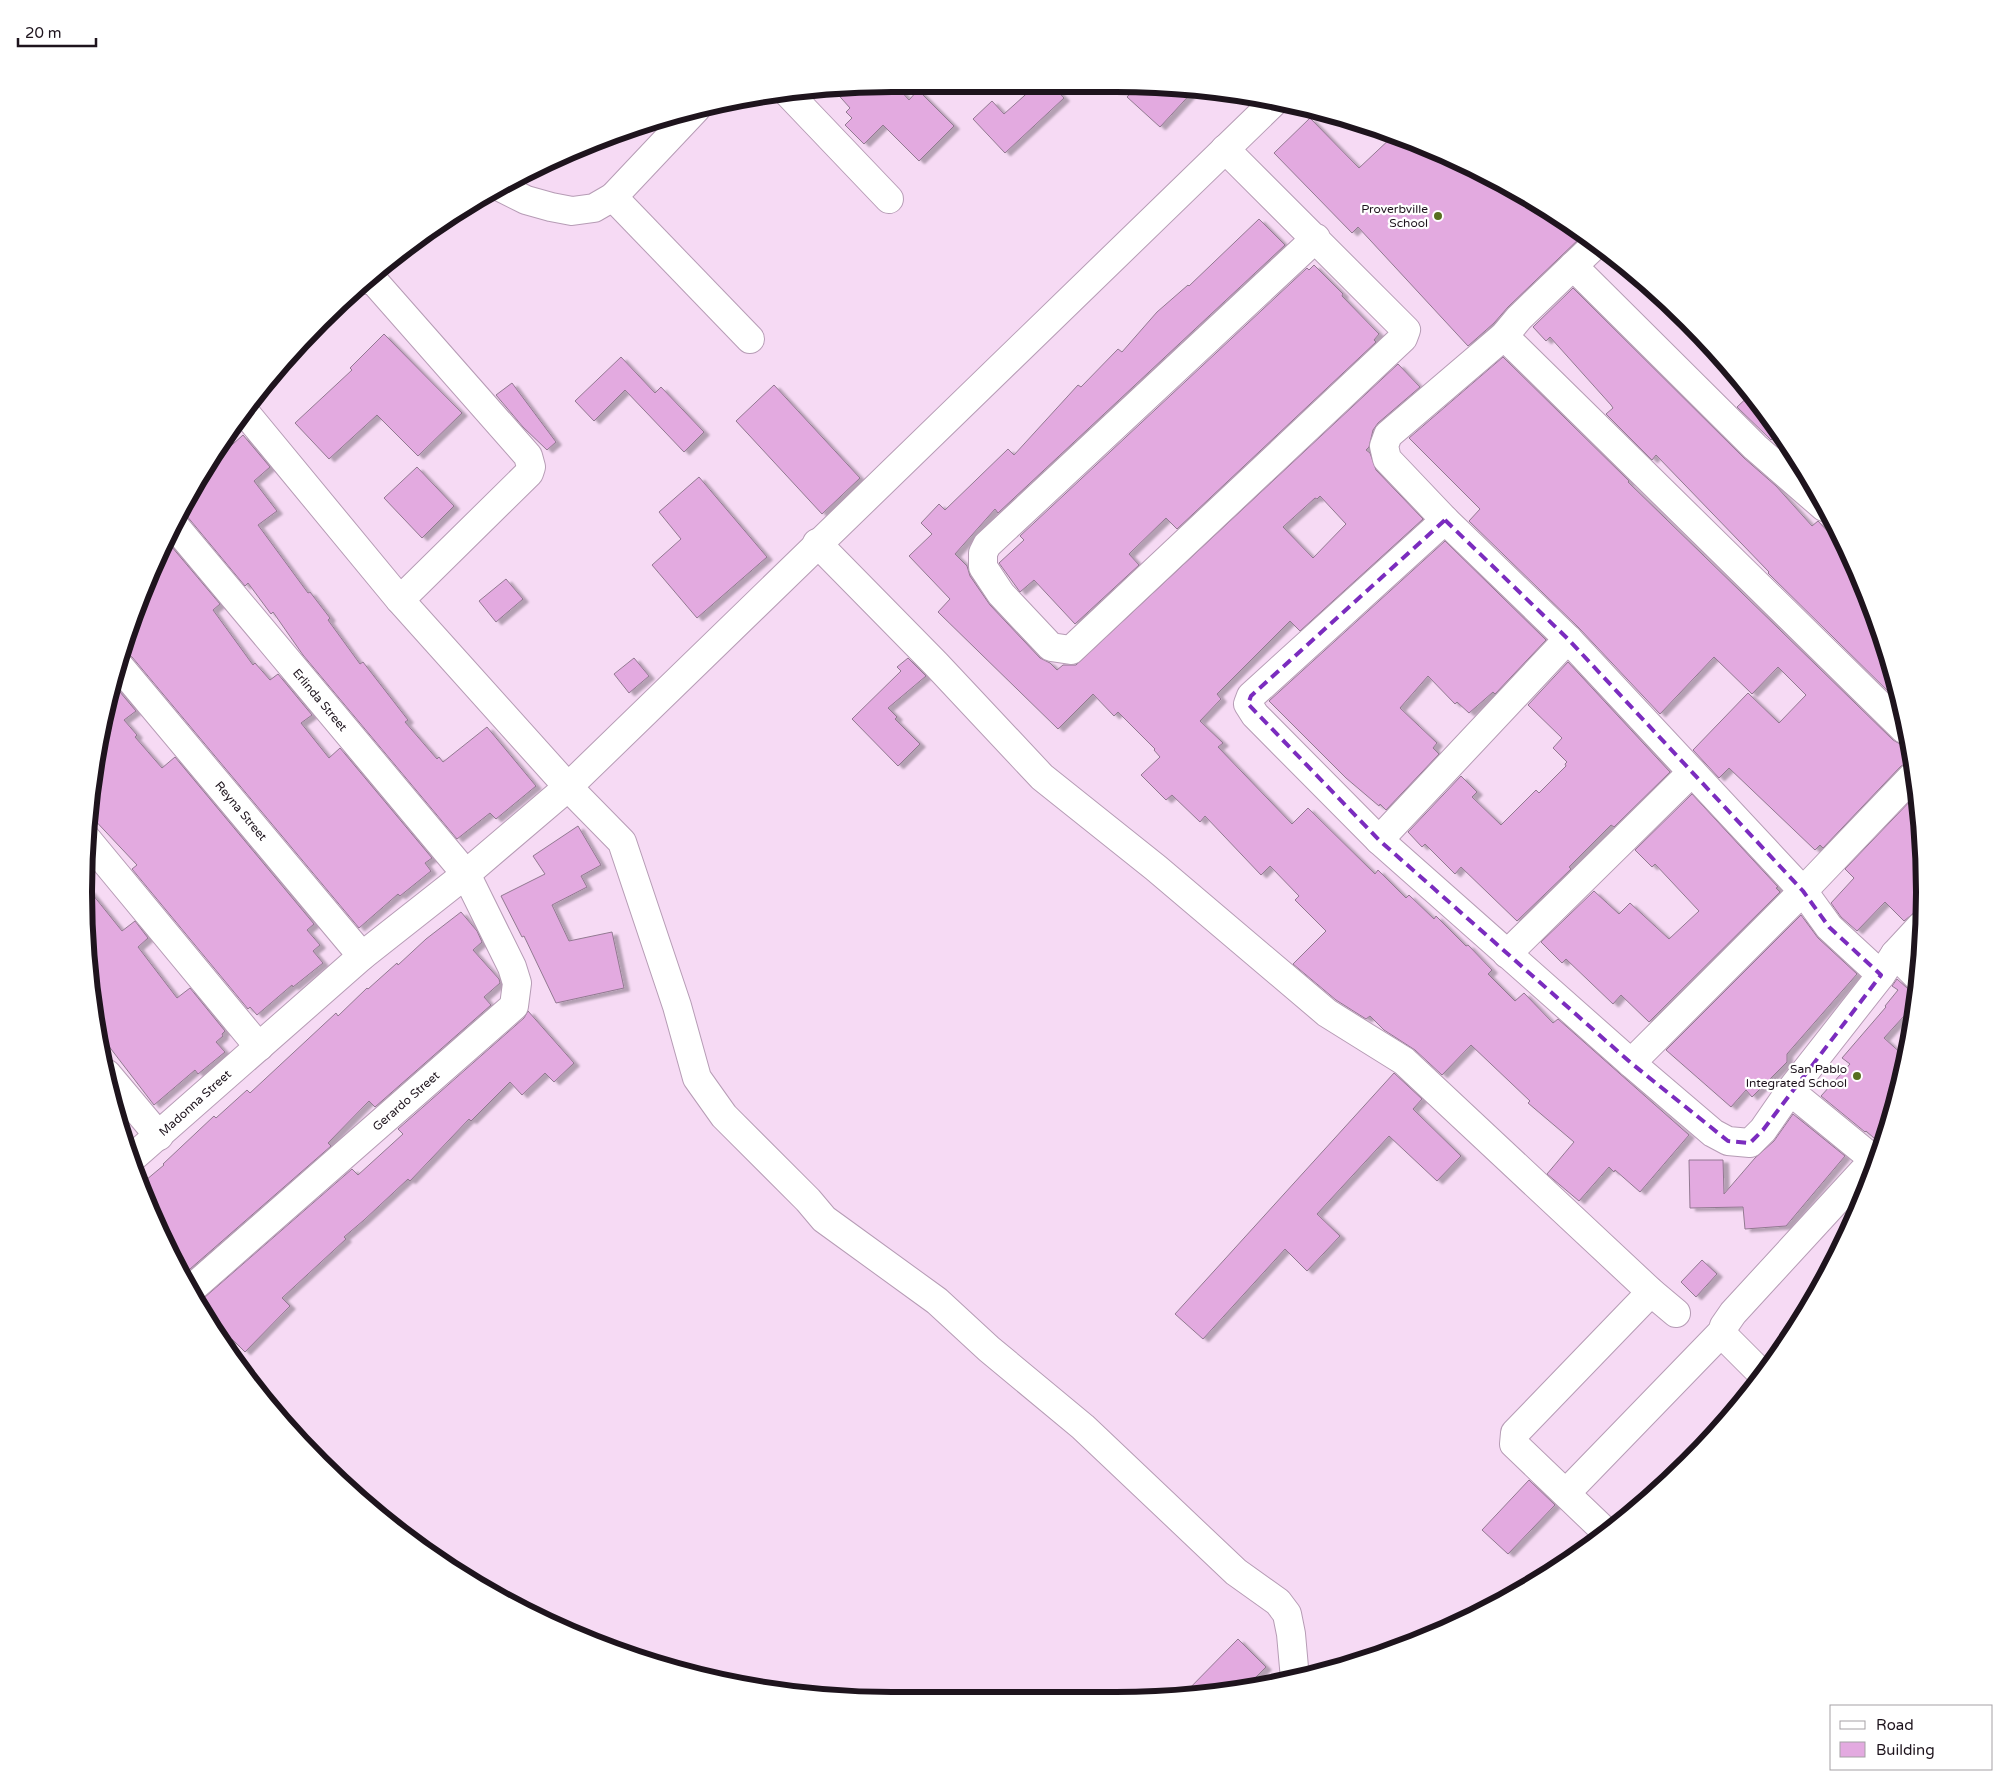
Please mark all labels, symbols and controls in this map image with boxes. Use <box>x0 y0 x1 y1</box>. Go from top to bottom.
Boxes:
scale bar <box>18 15 95 47</box>
text: 20 m <box>25 24 62 42</box>
place label: Proverbville School <box>1361 202 1428 230</box>
marker: Proverbville School <box>1432 210 1444 222</box>
street label: Erlinda Street <box>290 666 350 734</box>
street label: Reyna Street <box>212 778 270 844</box>
place label: San Pablo Integrated School <box>1746 1062 1847 1090</box>
street label: Madonna Street <box>156 1067 234 1139</box>
street label: Gerardo Street <box>370 1068 443 1134</box>
marker: San Pablo Integrated School <box>1851 1070 1863 1082</box>
legend <box>1830 1705 1993 1770</box>
text: Road <box>1876 1716 1914 1734</box>
text: Building <box>1876 1741 1935 1759</box>

